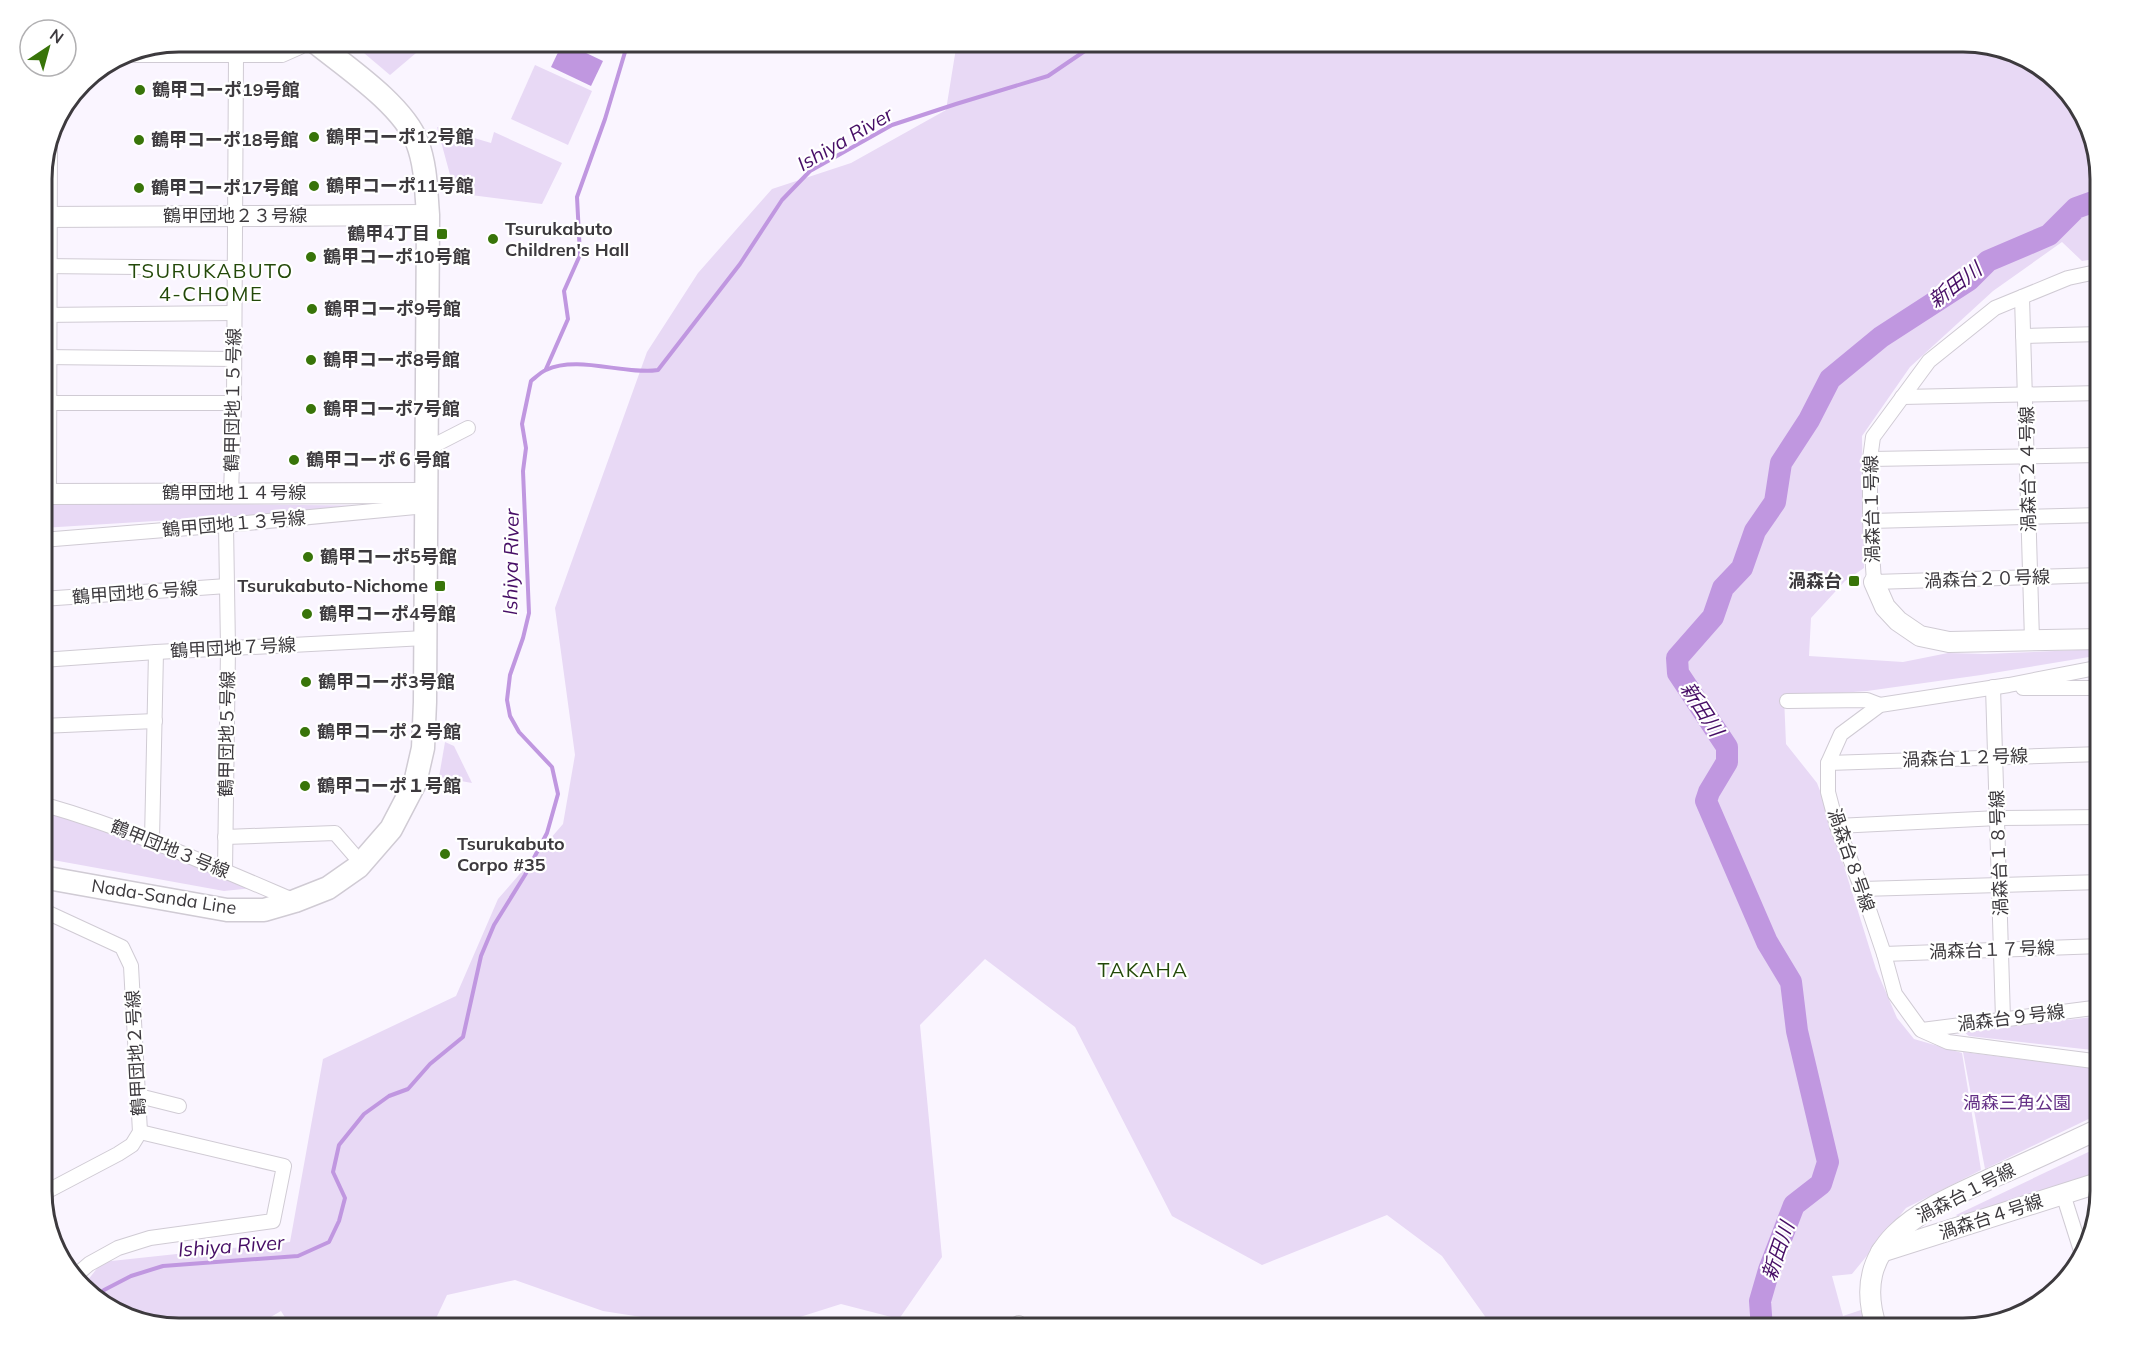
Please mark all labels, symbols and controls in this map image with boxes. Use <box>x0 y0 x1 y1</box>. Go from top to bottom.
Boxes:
north arrow <box>18 18 78 78</box>
text: N <box>46 24 68 48</box>
place label: 鶴甲コーポ19号館 <box>152 78 300 101</box>
marker: 鶴甲コーポ19号館 <box>133 83 147 97</box>
water label: Ishiya River <box>792 101 898 176</box>
place label: 鶴甲コーポ12号館 <box>326 125 474 148</box>
place label: 鶴甲コーポ18号館 <box>151 128 299 151</box>
marker: 鶴甲コーポ12号館 <box>307 130 321 144</box>
marker: 鶴甲コーポ18号館 <box>132 133 146 147</box>
place label: 鶴甲コーポ11号館 <box>326 174 474 197</box>
place label: 鶴甲コーポ17号館 <box>151 176 299 199</box>
marker: 鶴甲コーポ11号館 <box>307 179 321 193</box>
marker: 鶴甲コーポ17号館 <box>132 181 146 195</box>
street label: 鶴甲団地２３号線 <box>163 204 307 227</box>
place label: Tsurukabuto Children's Hall <box>505 217 629 261</box>
place label: 鶴甲4丁目 <box>347 222 430 245</box>
marker: 鶴甲4丁目 <box>435 227 449 241</box>
marker: Tsurukabuto Children's Hall <box>486 232 500 246</box>
place label: 鶴甲コーポ10号館 <box>323 245 471 268</box>
marker: 鶴甲コーポ10号館 <box>304 250 318 264</box>
water label: 新田川 <box>1923 255 1988 313</box>
district label: TSURUKABUTO 4-CHOME <box>128 258 294 306</box>
place label: 鶴甲コーポ9号館 <box>324 297 461 320</box>
marker: 鶴甲コーポ9号館 <box>305 302 319 316</box>
street label: 鶴甲団地１５号線 <box>220 328 245 472</box>
place label: 鶴甲コーポ8号館 <box>323 348 460 371</box>
marker: 鶴甲コーポ8号館 <box>304 353 318 367</box>
place label: 鶴甲コーポ7号館 <box>323 397 460 420</box>
marker: 鶴甲コーポ7号館 <box>304 402 318 416</box>
street label: 渦森台２４号線 <box>2015 406 2040 532</box>
place label: 鶴甲コーポ６号館 <box>306 448 450 471</box>
marker: 鶴甲コーポ６号館 <box>287 453 301 467</box>
street label: 渦森台１号線 <box>1859 455 1884 563</box>
street label: 鶴甲団地１４号線 <box>162 481 306 504</box>
street label: 鶴甲団地１３号線 <box>161 506 307 541</box>
water label: Ishiya River <box>497 508 524 615</box>
place label: 鶴甲コーポ5号館 <box>320 545 457 568</box>
marker: 鶴甲コーポ5号館 <box>301 550 315 564</box>
street label: 渦森台２０号線 <box>1924 565 2050 592</box>
place label: 渦森台 <box>1788 569 1842 592</box>
place label: Tsurukabuto-Nichome <box>237 574 428 597</box>
marker: 渦森台 <box>1847 574 1861 588</box>
street label: 鶴甲団地６号線 <box>71 577 199 608</box>
marker: Tsurukabuto-Nichome <box>433 579 447 593</box>
place label: 鶴甲コーポ4号館 <box>319 602 456 625</box>
marker: 鶴甲コーポ4号館 <box>300 607 314 621</box>
street label: 鶴甲団地７号線 <box>169 633 296 662</box>
place label: 鶴甲コーポ3号館 <box>318 670 455 693</box>
street label: 鶴甲団地５号線 <box>214 671 239 797</box>
marker: 鶴甲コーポ3号館 <box>299 675 313 689</box>
water label: 新田川 <box>1676 677 1730 742</box>
place label: 鶴甲コーポ２号館 <box>317 720 461 743</box>
marker: 鶴甲コーポ２号館 <box>298 725 312 739</box>
street label: 渦森台１２号線 <box>1902 744 2028 771</box>
place label: 鶴甲コーポ１号館 <box>317 774 461 797</box>
marker: 鶴甲コーポ１号館 <box>298 779 312 793</box>
street label: 渦森台１８号線 <box>1985 790 2012 916</box>
street label: 渦森台８号線 <box>1823 805 1880 915</box>
street label: 鶴甲団地３号線 <box>107 814 233 883</box>
place label: Tsurukabuto Corpo #35 <box>457 832 565 876</box>
marker: Tsurukabuto Corpo #35 <box>438 847 452 861</box>
street label: Nada-Sanda Line <box>90 874 238 919</box>
street label: 渦森台１７号線 <box>1929 936 2055 963</box>
district label: TAKAHA <box>1097 957 1189 982</box>
street label: 鶴甲団地２号線 <box>121 990 150 1117</box>
street label: 渦森台９号線 <box>1956 1000 2066 1035</box>
park label: 渦森三角公園 <box>1963 1091 2071 1114</box>
street label: 渦森台１号線 <box>1912 1158 2019 1227</box>
street label: 渦森台４号線 <box>1936 1189 2046 1244</box>
water label: 新田川 <box>1756 1217 1800 1283</box>
water label: Ishiya River <box>177 1229 286 1262</box>

